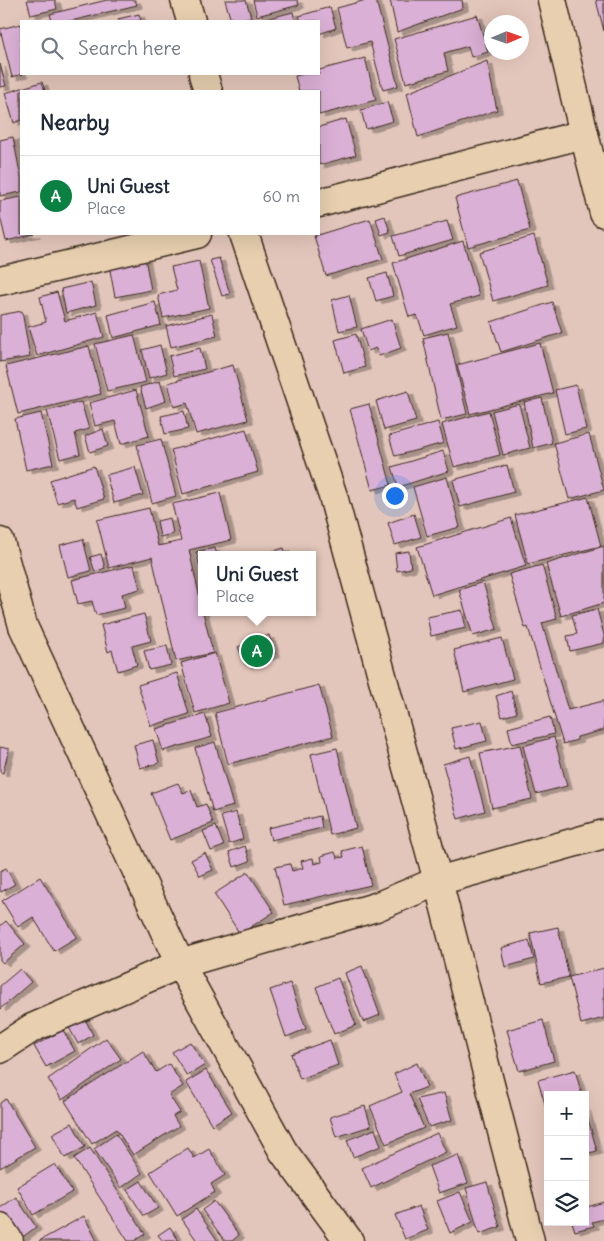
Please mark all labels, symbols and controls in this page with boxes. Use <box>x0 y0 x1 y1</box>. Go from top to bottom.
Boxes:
north arrow <box>484 15 529 60</box>
search box <box>20 20 320 75</box>
icon: search <box>38 34 66 62</box>
text: Search here <box>78 36 181 60</box>
text: Nearby <box>40 109 110 136</box>
text: Uni Guest <box>87 174 170 198</box>
text: A <box>51 186 61 206</box>
text: 60 m <box>262 186 300 206</box>
text: Place <box>87 198 126 218</box>
your location <box>382 483 408 509</box>
popup <box>198 551 316 616</box>
text: Uni Guest <box>216 562 298 586</box>
text: Place <box>216 586 254 606</box>
pin: A <box>241 632 273 670</box>
map controls <box>544 1091 589 1226</box>
button: + <box>544 1091 589 1136</box>
button: − <box>544 1136 589 1181</box>
button: layers <box>544 1181 589 1226</box>

